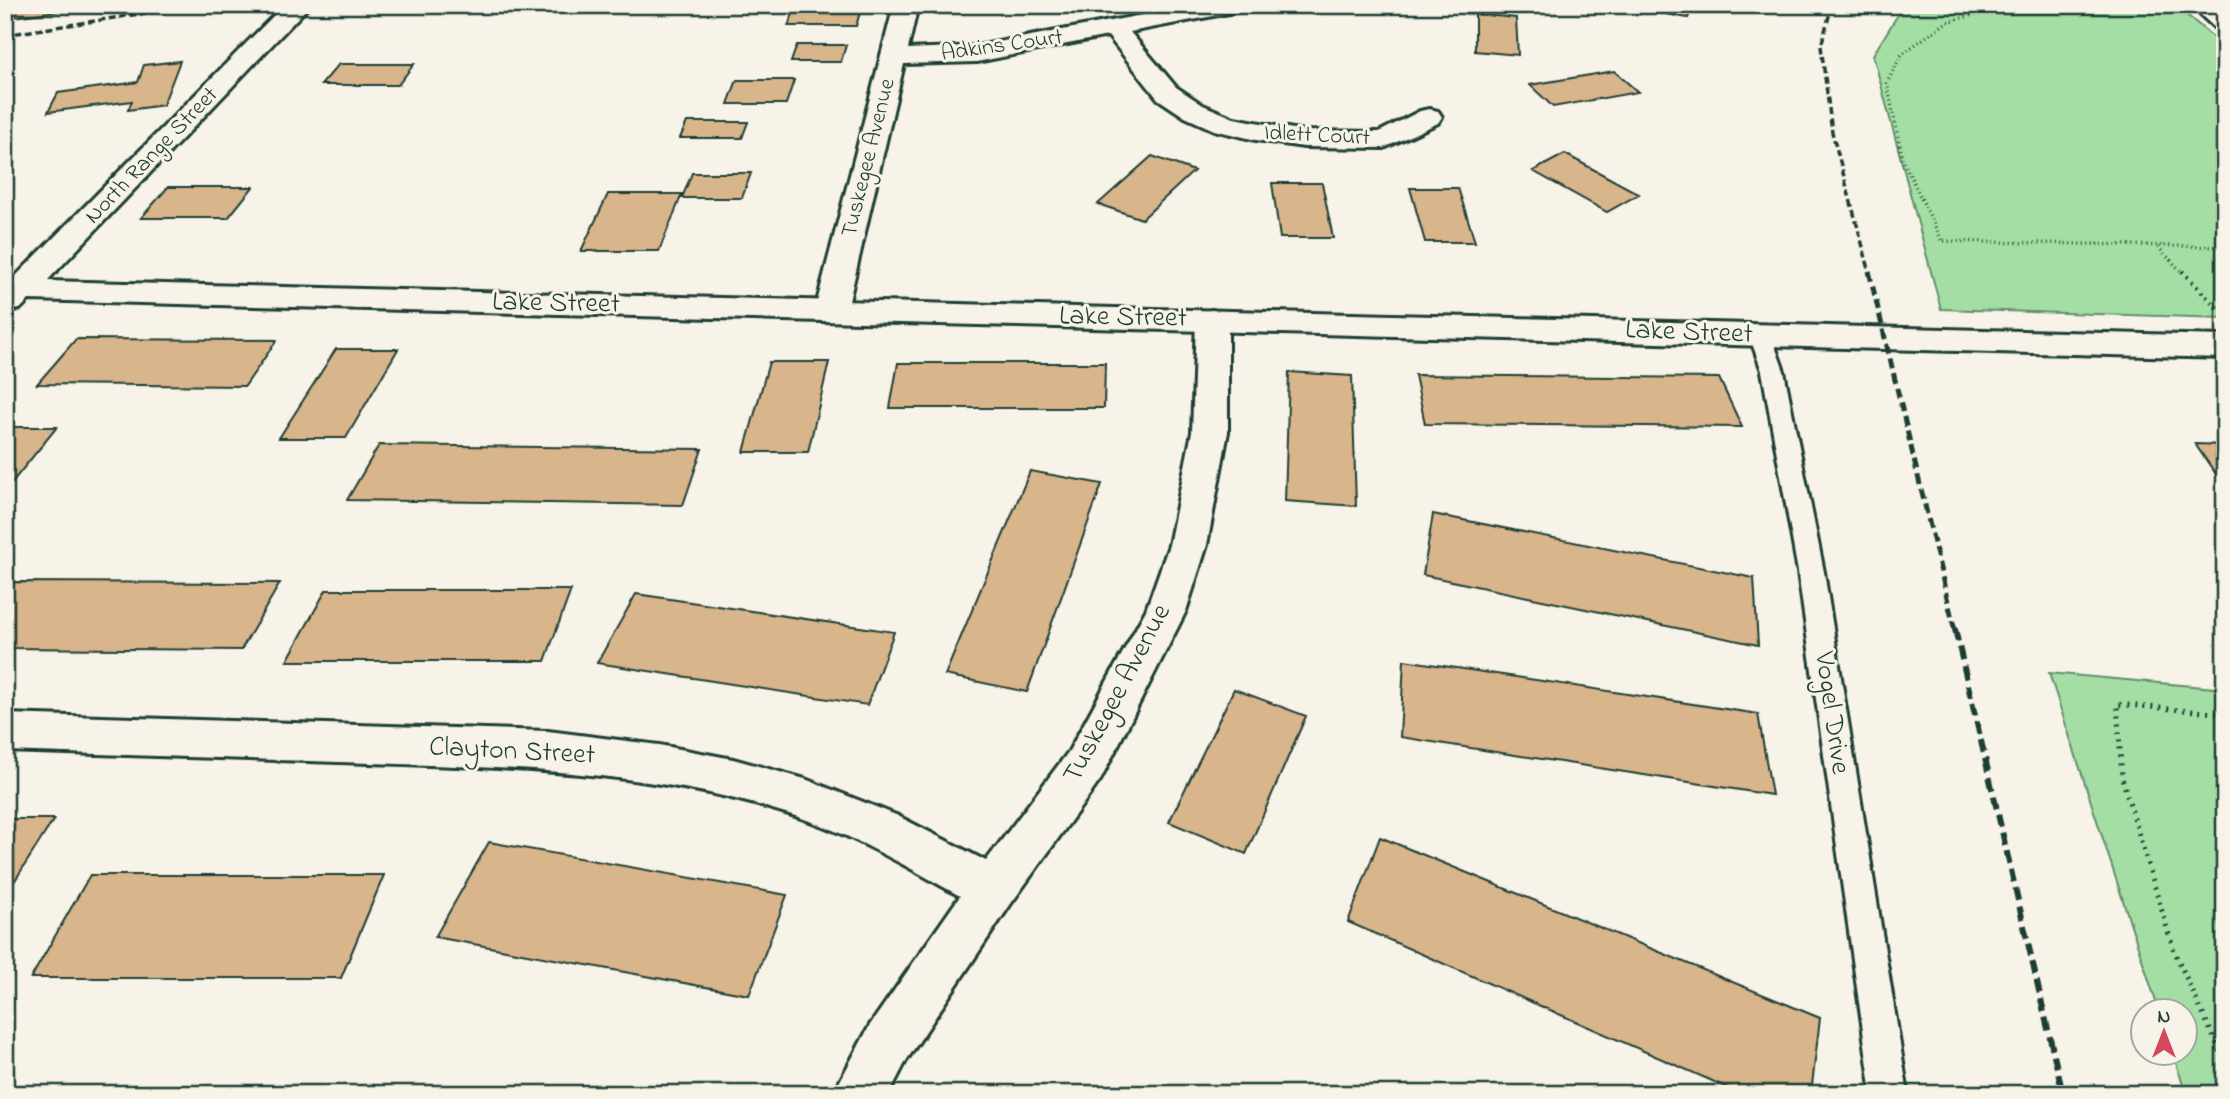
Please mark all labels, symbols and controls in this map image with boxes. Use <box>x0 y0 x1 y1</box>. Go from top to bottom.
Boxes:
street label: Adkins Court <box>939 21 1065 71</box>
street label: Tuskegee Avenue <box>833 75 906 241</box>
street label: North Range Street <box>78 80 227 233</box>
street label: Idlett Court <box>1263 117 1371 155</box>
street label: Lake Street <box>492 282 620 326</box>
street label: Lake Street <box>1059 296 1187 340</box>
street label: Lake Street <box>1624 310 1754 356</box>
street label: Tuskegee Avenue <box>1053 597 1183 791</box>
street label: Vogel Drive <box>1802 648 1860 777</box>
street label: Clayton Street <box>428 727 596 777</box>
north arrow <box>2128 998 2198 1068</box>
text: N <box>2158 1004 2171 1031</box>

